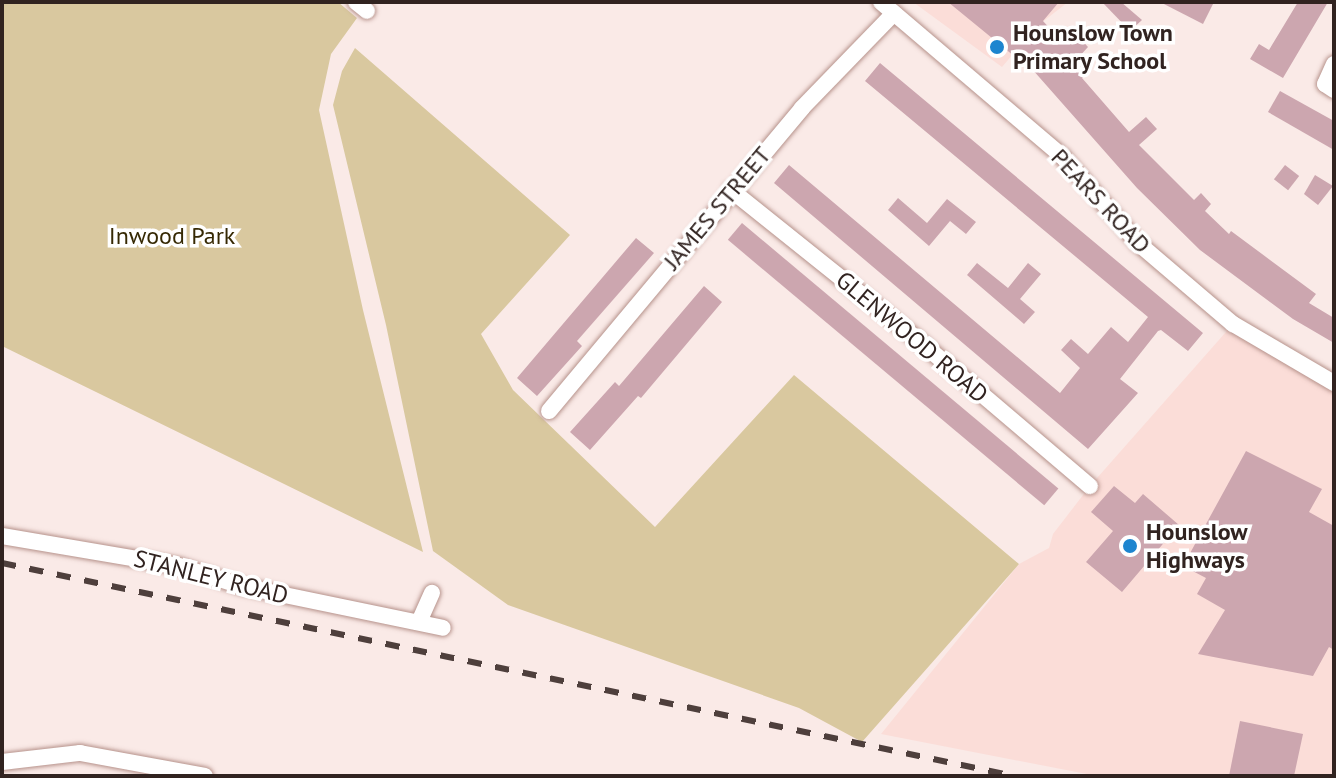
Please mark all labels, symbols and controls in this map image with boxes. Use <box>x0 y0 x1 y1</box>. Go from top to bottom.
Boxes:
place label: Hounslow Town Primary School <box>1013 19 1174 75</box>
marker: Hounslow Town Primary School <box>988 38 1006 56</box>
street label: JAMES STREET <box>657 141 777 275</box>
street label: PEARS ROAD <box>1045 143 1157 259</box>
park label: Inwood Park <box>109 222 235 250</box>
street label: GLENWOOD ROAD <box>830 265 994 409</box>
place label: Hounslow Highways <box>1146 518 1248 574</box>
marker: Hounslow Highways <box>1121 537 1139 555</box>
street label: STANLEY ROAD <box>131 544 291 610</box>

